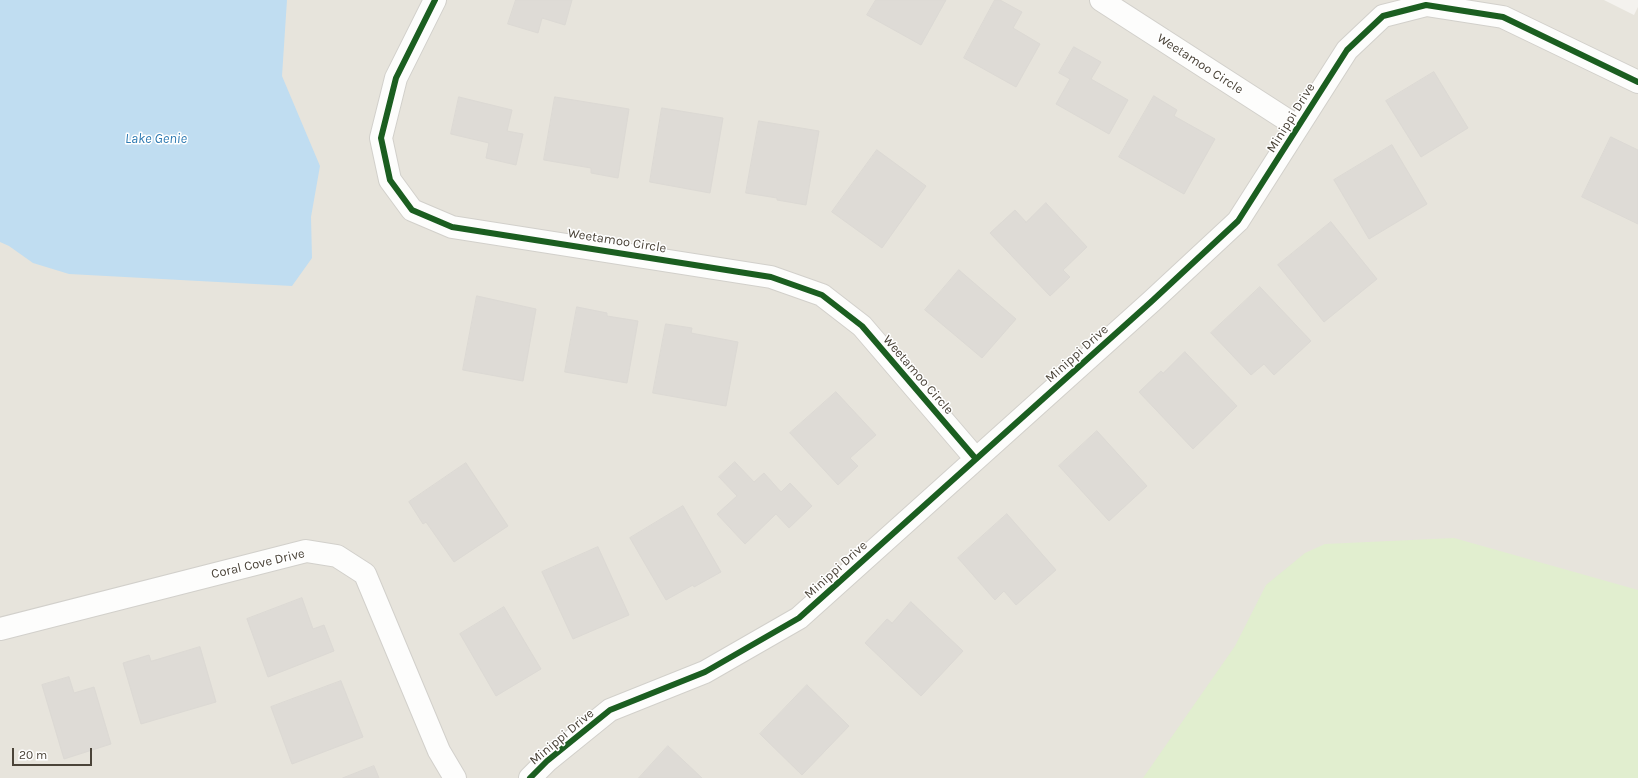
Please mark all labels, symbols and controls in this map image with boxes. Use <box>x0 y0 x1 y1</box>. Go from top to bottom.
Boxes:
street label: Weetamoo Circle <box>1154 30 1246 98</box>
street label: Minippi Drive <box>1263 80 1319 156</box>
water label: Lake Genie <box>125 131 187 147</box>
street label: Weetamoo Circle <box>567 226 667 256</box>
street label: Minippi Drive <box>1042 322 1112 386</box>
street label: Weetamoo Circle <box>879 332 957 418</box>
street label: Minippi Drive <box>801 538 871 602</box>
street label: Coral Cove Drive <box>210 546 306 582</box>
street label: Minippi Drive <box>527 706 597 768</box>
scale bar <box>14 740 94 766</box>
text: 20 m <box>19 748 47 762</box>

